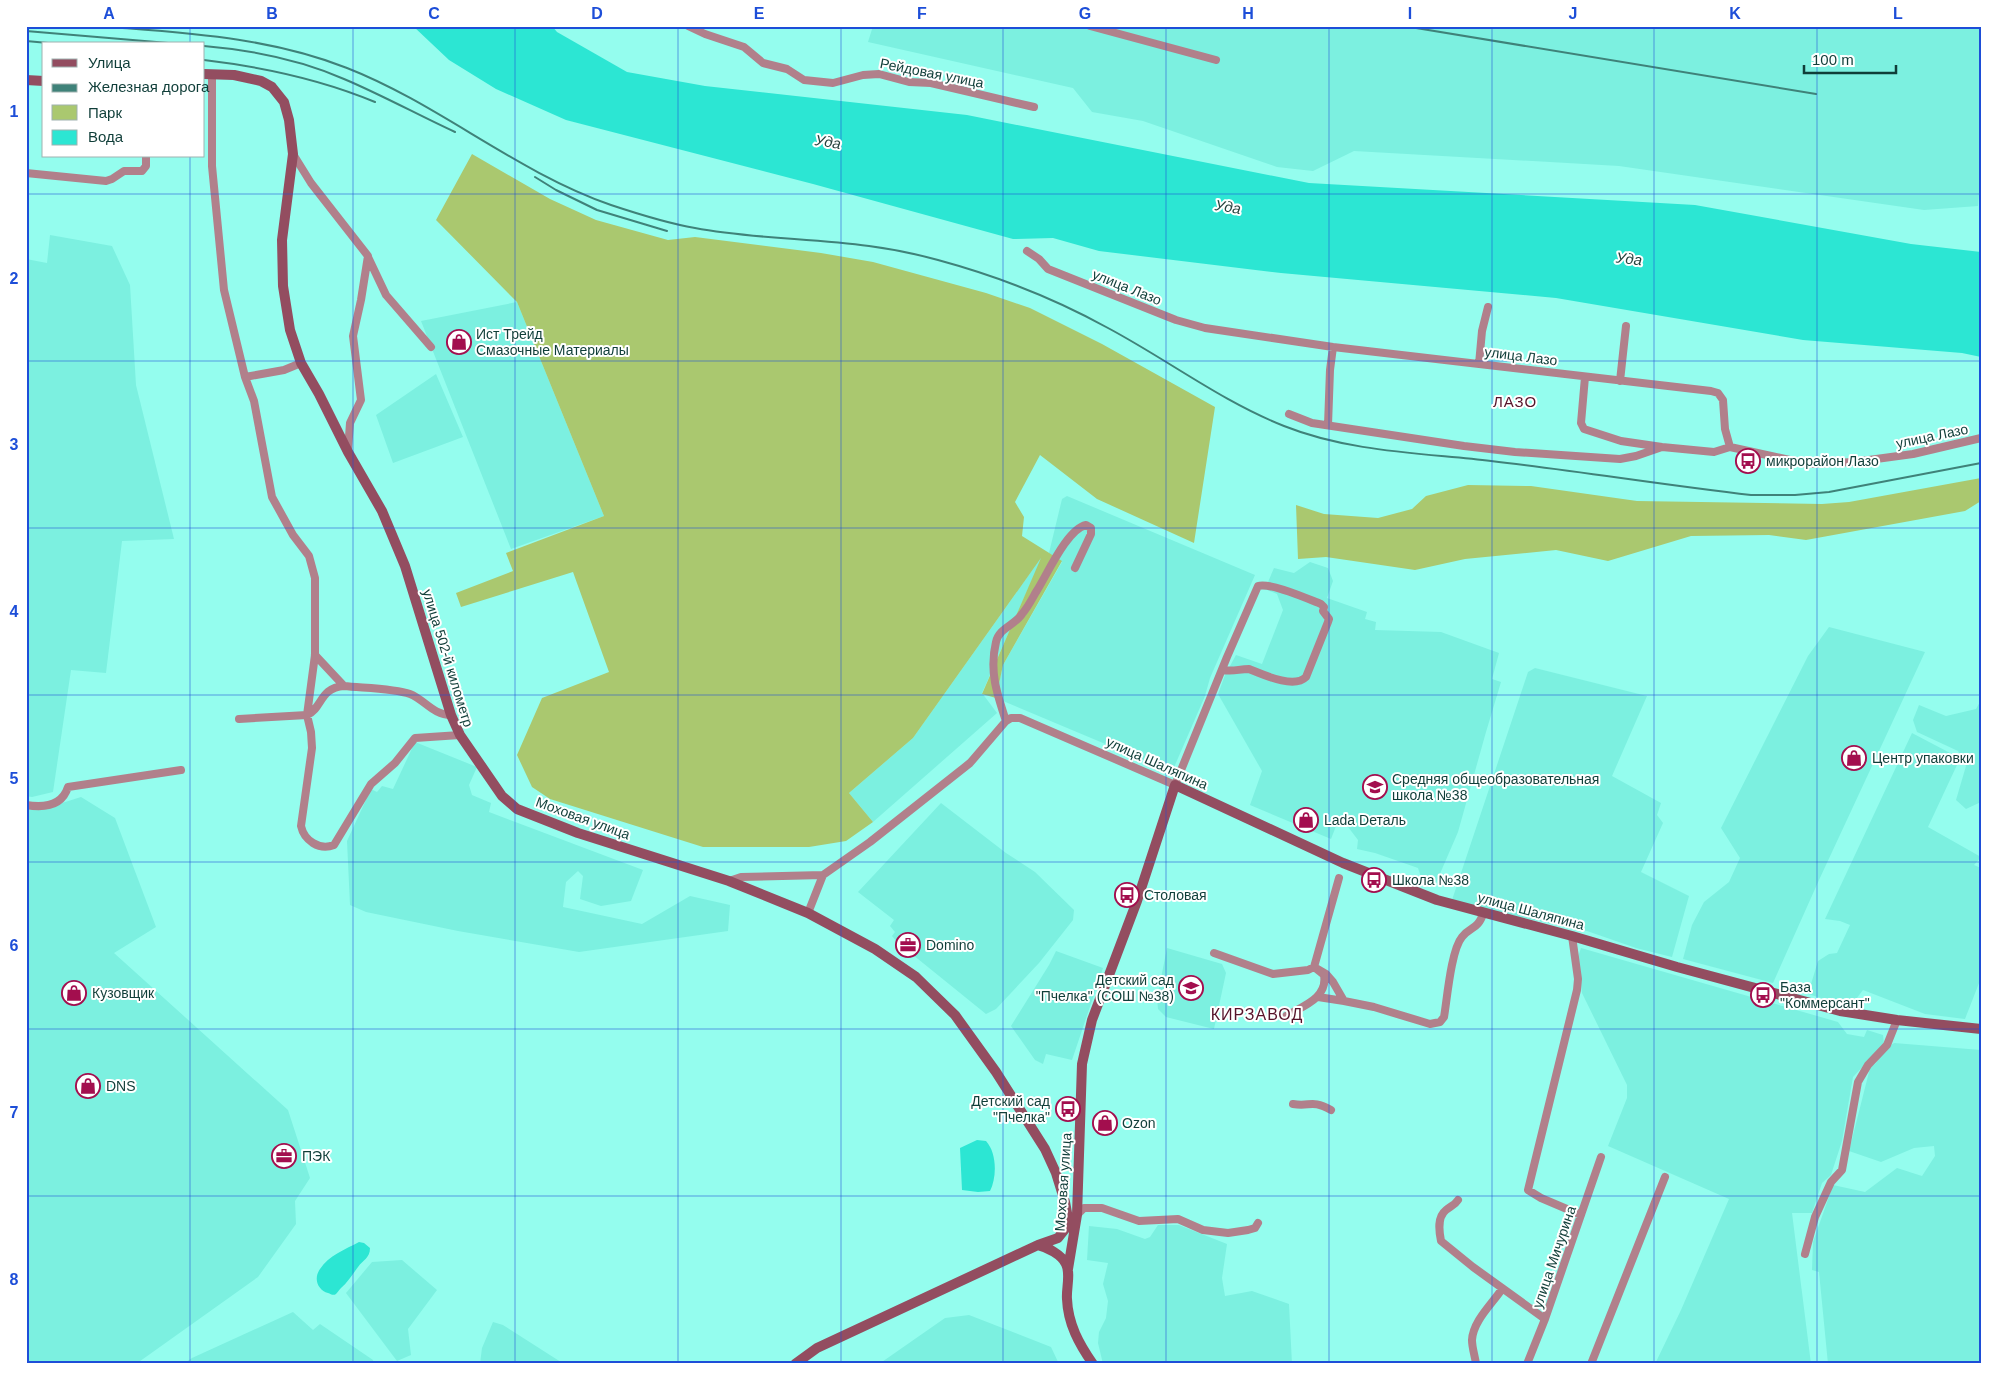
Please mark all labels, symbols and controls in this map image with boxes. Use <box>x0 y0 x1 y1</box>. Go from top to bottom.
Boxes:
text: A <box>103 5 115 22</box>
text: B <box>266 5 278 22</box>
text: C <box>428 5 440 22</box>
text: D <box>591 5 603 22</box>
text: E <box>754 5 765 22</box>
text: F <box>917 5 927 22</box>
text: G <box>1079 5 1091 22</box>
text: H <box>1242 5 1254 22</box>
text: I <box>1408 5 1412 22</box>
text: J <box>1569 5 1577 22</box>
text: K <box>1729 5 1741 22</box>
text: L <box>1893 5 1903 22</box>
legend <box>42 42 205 158</box>
scale bar <box>1804 42 1897 74</box>
text: 100 m <box>1812 51 1854 68</box>
text: Улица <box>88 54 131 71</box>
street label: Рейдовая улица <box>879 55 985 91</box>
text: Железная дорога <box>88 78 210 95</box>
text: 1 <box>10 103 19 120</box>
text: Парк <box>88 104 122 121</box>
text: Вода <box>88 128 124 145</box>
water label: Уда <box>813 131 842 152</box>
water label: Уда <box>1213 196 1242 217</box>
water label: Уда <box>1614 249 1643 268</box>
street label: улица Лазо <box>1090 266 1164 308</box>
text: 2 <box>10 270 19 287</box>
place label: Ист Трейд Смазочные Материалы <box>476 326 629 358</box>
shop icon: Ист Трейд Смазочные Материалы <box>446 329 472 355</box>
street label: улица Лазо <box>1484 344 1559 368</box>
district label: ЛАЗО <box>1493 393 1537 410</box>
street label: улица Лазо <box>1895 421 1970 451</box>
text: 3 <box>10 436 19 453</box>
bus stop icon: микрорайон Лазо <box>1735 448 1761 474</box>
place label: микрорайон Лазо <box>1766 453 1879 469</box>
street label: улица 502-й километр <box>419 587 477 729</box>
text: 4 <box>10 603 19 620</box>
street label: улица Шаляпина <box>1104 733 1211 793</box>
shop icon: Центр упаковки <box>1841 745 1867 771</box>
place label: Центр упаковки <box>1872 750 1974 766</box>
text: 5 <box>10 770 19 787</box>
place label: Средняя общеобразовательная школа №38 <box>1392 771 1599 803</box>
school or university icon: Средняя общеобразовательная школа №38 <box>1362 774 1388 800</box>
street label: Моховая улица <box>534 794 632 843</box>
shop icon: Lada Dеталь <box>1293 807 1319 833</box>
place label: Lada Dеталь <box>1324 812 1406 828</box>
bus stop icon: Школа №38 <box>1361 867 1387 893</box>
place label: Школа №38 <box>1392 872 1469 888</box>
bus stop icon: Столовая <box>1114 882 1140 908</box>
place label: Столовая <box>1144 887 1207 903</box>
street label: улица Шаляпина <box>1476 889 1586 933</box>
office icon: Domino <box>895 932 921 958</box>
text: 6 <box>10 937 19 954</box>
place label: Domino <box>926 937 974 953</box>
place label: Детский сад "Пчелка" (СОШ №38) <box>1036 972 1174 1004</box>
school or university icon: Детский сад "Пчелка" (СОШ №38) <box>1178 975 1204 1001</box>
place label: База "Коммерсант" <box>1780 979 1870 1011</box>
shop icon: Кузовщик <box>61 980 87 1006</box>
bus stop icon: База "Коммерсант" <box>1750 982 1776 1008</box>
place label: Кузовщик <box>92 985 155 1001</box>
district label: КИРЗАВОД <box>1211 1006 1303 1023</box>
shop icon: DNS <box>75 1073 101 1099</box>
place label: DNS <box>106 1078 136 1094</box>
place label: Детский сад "Пчелка" <box>971 1093 1050 1125</box>
bus stop icon: Детский сад "Пчелка" <box>1055 1096 1081 1122</box>
text: 7 <box>10 1104 19 1121</box>
shop icon: Ozon <box>1092 1110 1118 1136</box>
place label: Ozon <box>1122 1115 1155 1131</box>
street label: Моховая улица <box>1052 1132 1074 1232</box>
office icon: ПЭК <box>271 1143 297 1169</box>
place label: ПЭК <box>302 1148 331 1164</box>
street label: улица Мичурина <box>1529 1204 1579 1310</box>
text: 8 <box>10 1271 19 1288</box>

